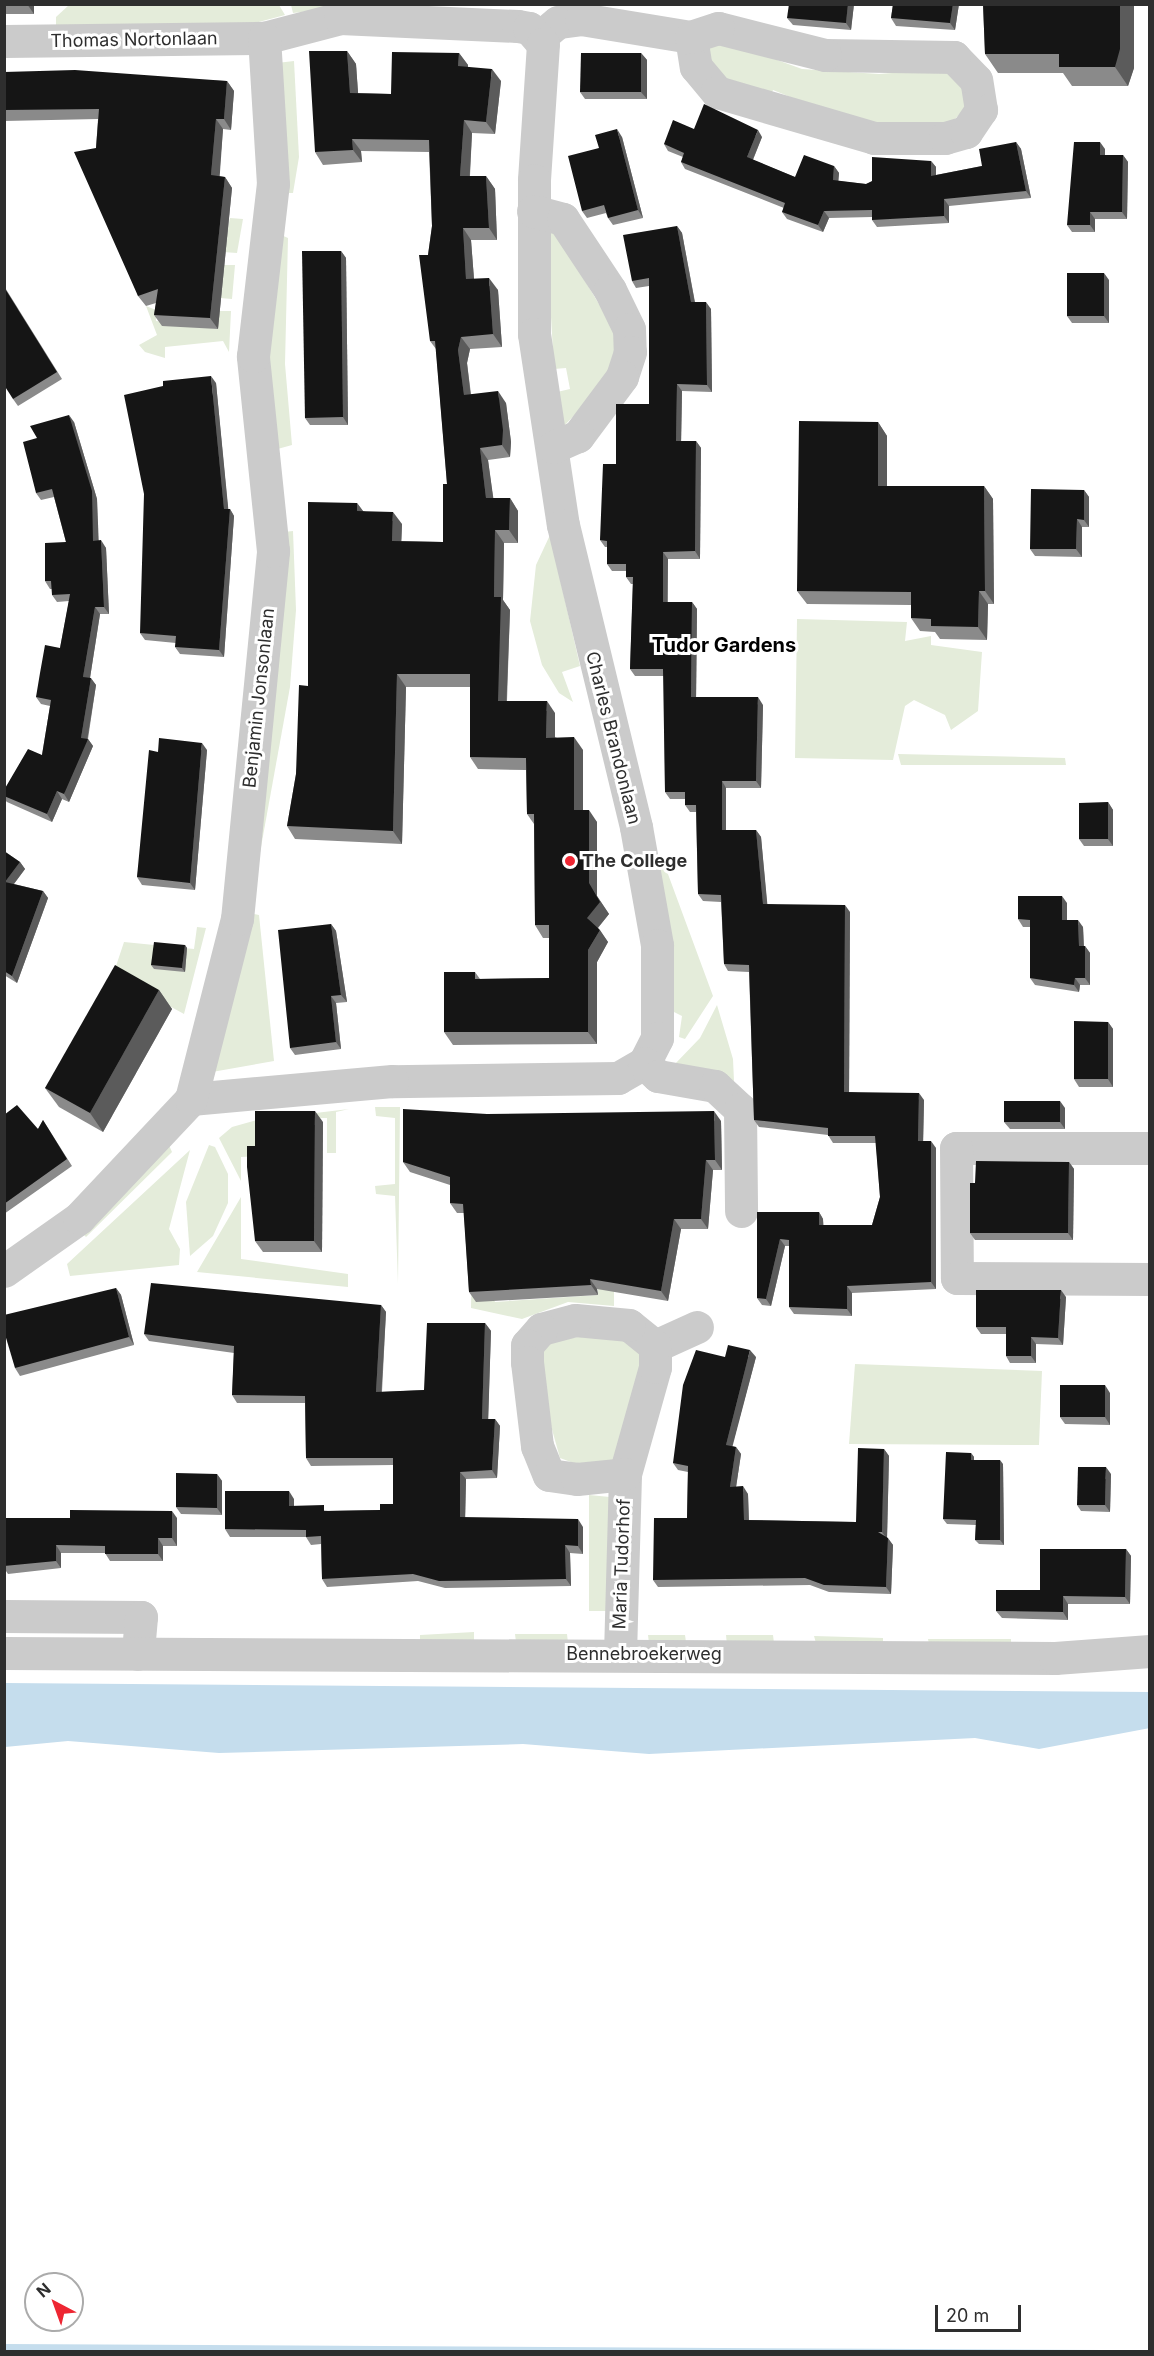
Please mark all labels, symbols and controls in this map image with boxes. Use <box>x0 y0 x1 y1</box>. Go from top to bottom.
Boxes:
street label: Thomas Nortonlaan <box>50 28 218 52</box>
street label: Benjamin Jonsonlaan <box>239 607 279 789</box>
district label: Tudor Gardens <box>652 633 796 657</box>
street label: Charles Brandonlaan <box>581 649 645 827</box>
place label: The College <box>582 850 687 872</box>
marker: The College <box>563 854 577 868</box>
street label: Maria Tudorhof <box>609 1498 635 1630</box>
street label: Bennebroekerweg <box>566 1643 722 1665</box>
north arrow <box>24 2272 84 2332</box>
text: N <box>32 2278 55 2301</box>
scale bar <box>938 2293 1024 2331</box>
text: 20 m <box>946 2305 989 2326</box>

